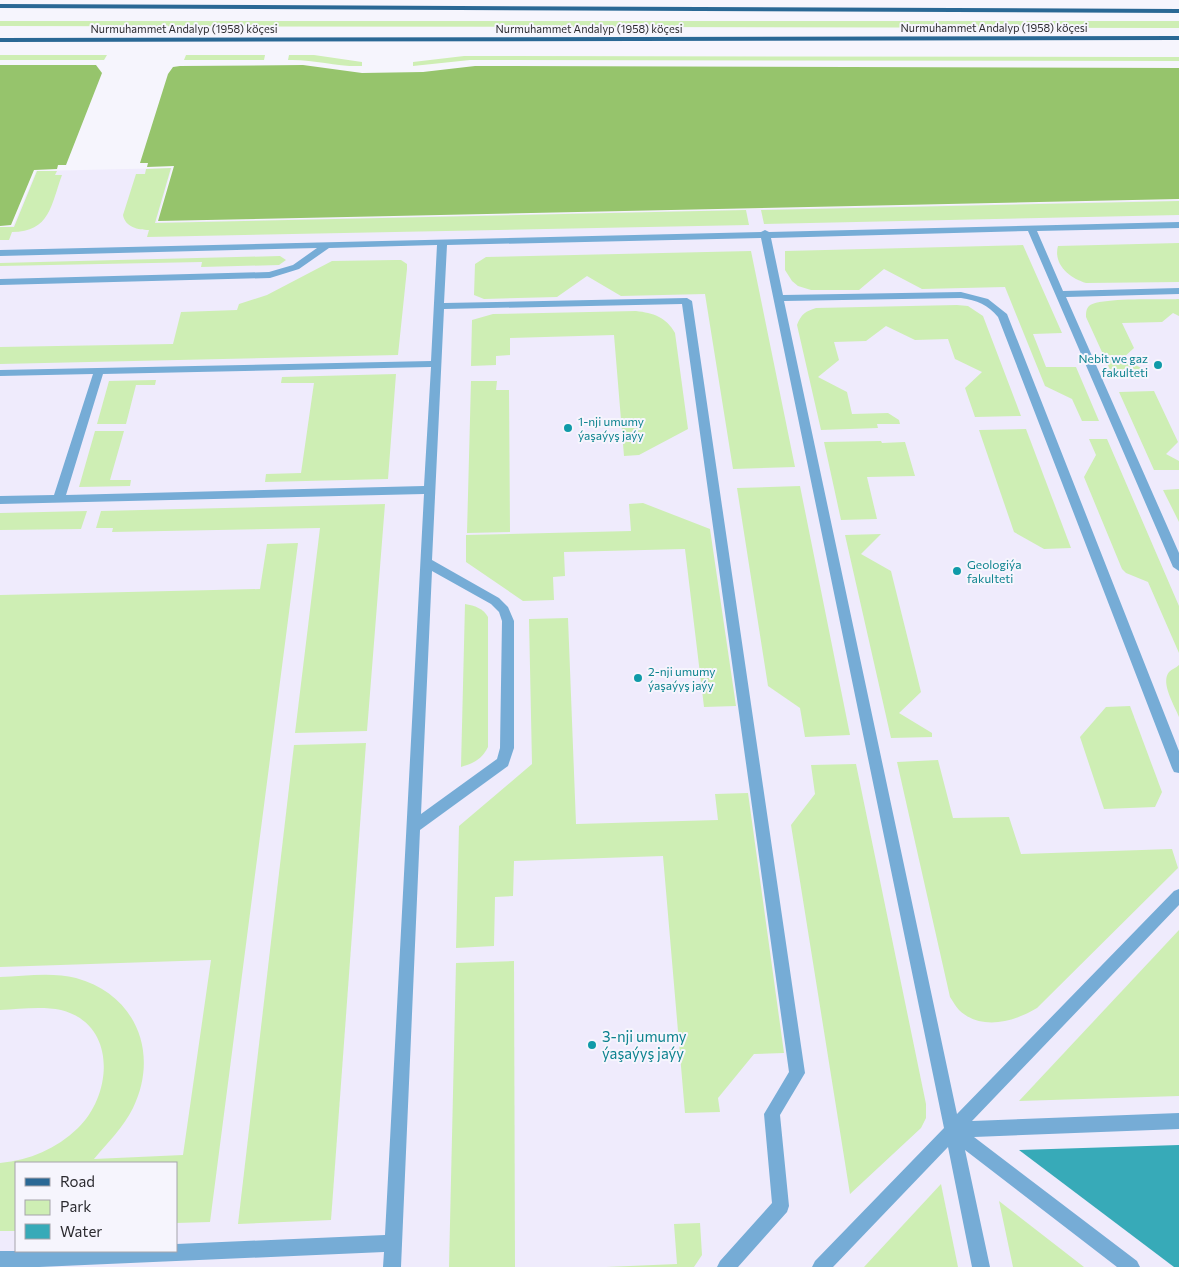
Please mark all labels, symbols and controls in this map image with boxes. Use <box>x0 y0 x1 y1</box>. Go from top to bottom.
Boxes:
street label: Nurmuhammet Andalyp (1958) köçesi <box>900 21 1088 34</box>
street label: Nurmuhammet Andalyp (1958) köçesi <box>90 22 278 35</box>
street label: Nurmuhammet Andalyp (1958) köçesi <box>495 22 683 35</box>
place label: Nebit we gaz fakulteti <box>1079 351 1148 379</box>
marker: Nebit we gaz fakulteti <box>1152 359 1164 371</box>
place label: 1-nji umumy ýaşaýyş jaýy <box>578 414 644 442</box>
marker: 1-nji umumy ýaşaýyş jaýy <box>562 422 574 434</box>
place label: Geologiýa fakulteti <box>967 557 1021 585</box>
marker: Geologiýa fakulteti <box>951 565 963 577</box>
place label: 2-nji umumy ýaşaýyş jaýy <box>648 664 715 692</box>
marker: 2-nji umumy ýaşaýyş jaýy <box>632 672 644 684</box>
place label: 3-nji umumy ýaşaýyş jaýy <box>602 1027 687 1062</box>
marker: 3-nji umumy ýaşaýyş jaýy <box>586 1039 598 1051</box>
legend <box>15 1162 178 1252</box>
text: Road <box>60 1172 95 1190</box>
text: Park <box>60 1197 91 1215</box>
text: Water <box>60 1222 102 1240</box>

